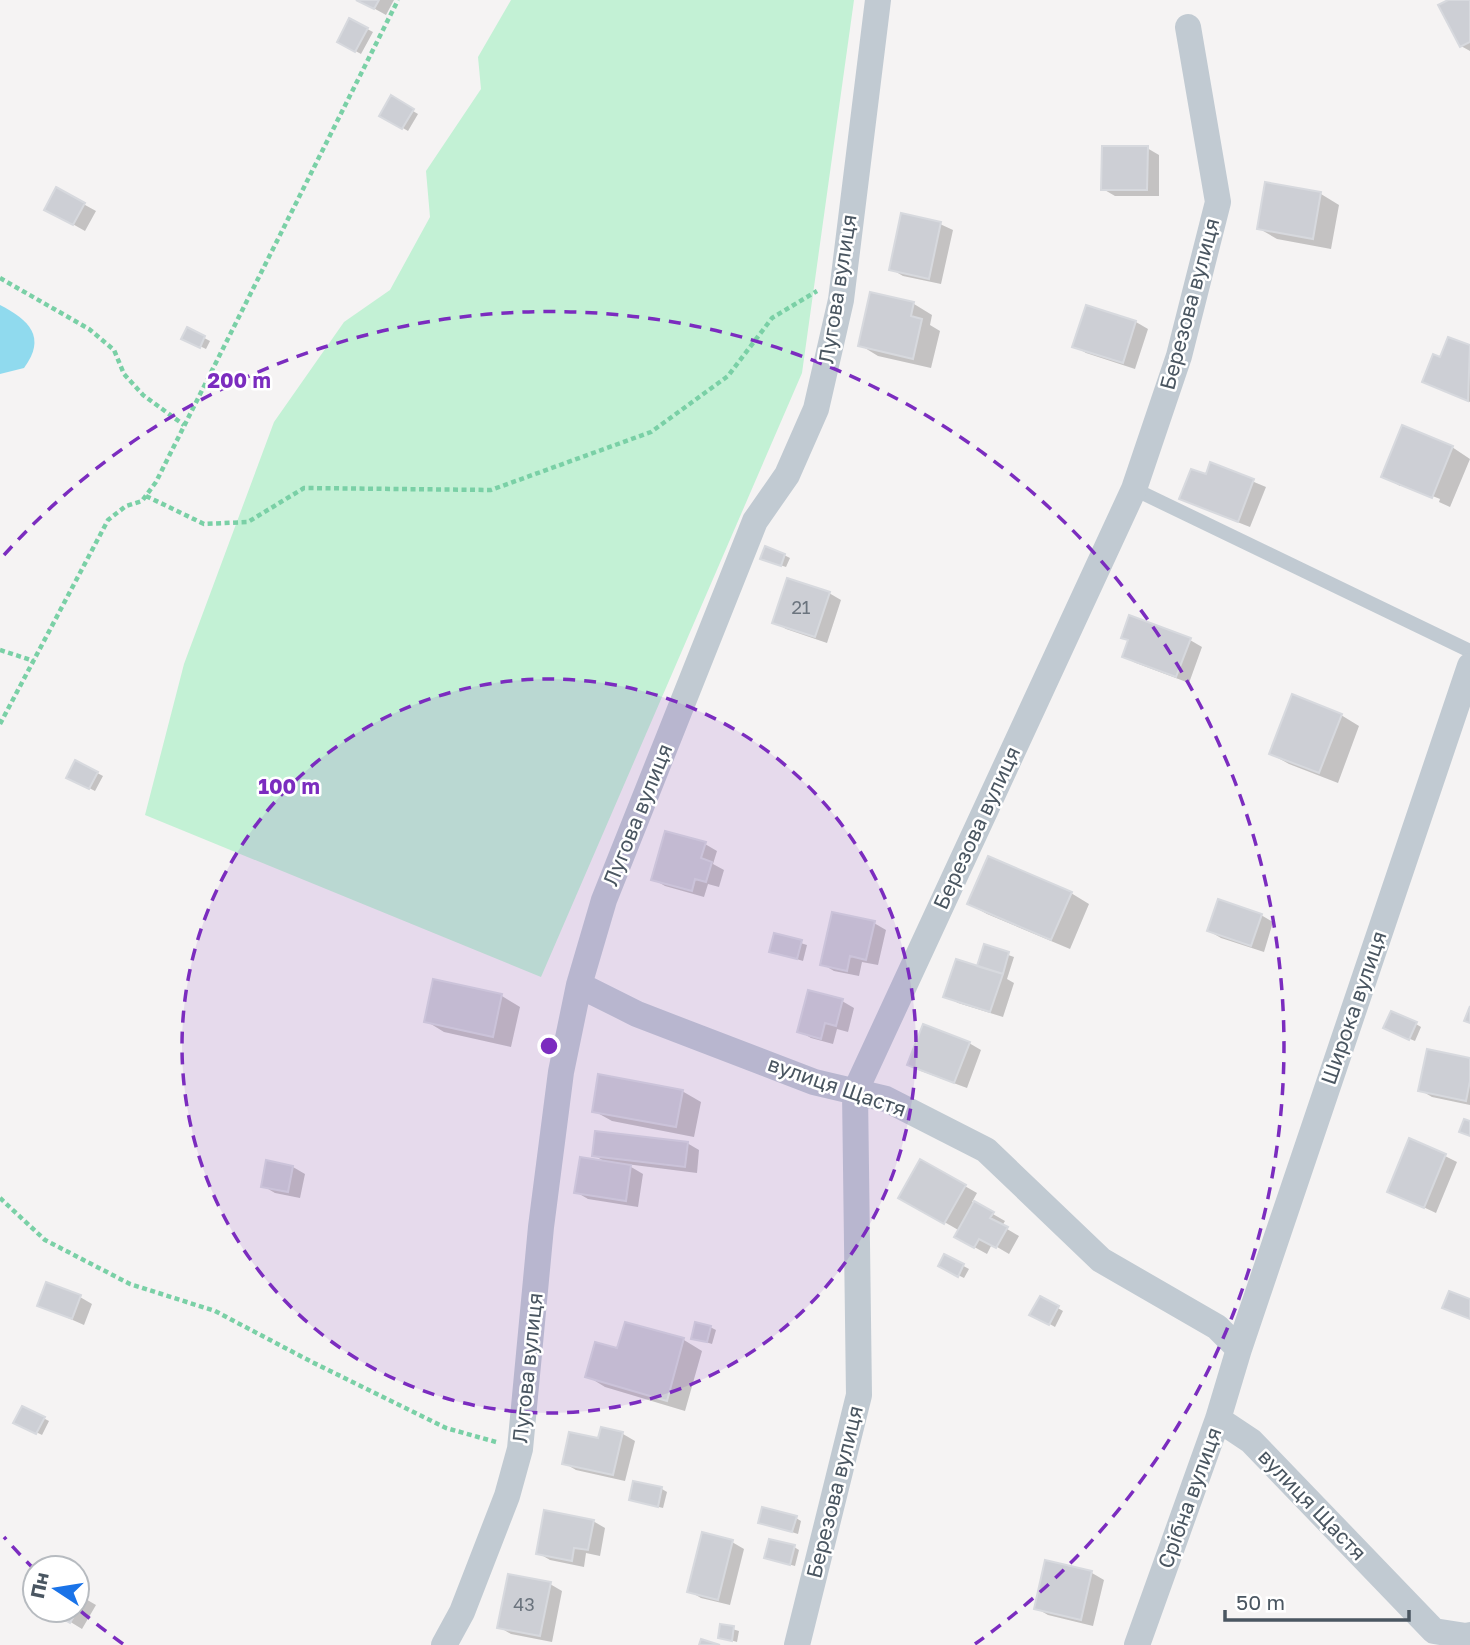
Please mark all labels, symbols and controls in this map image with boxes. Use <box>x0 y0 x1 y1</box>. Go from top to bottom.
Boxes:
street label: Лугова вулиця <box>812 212 862 365</box>
street label: Березова вулиця <box>1154 215 1224 393</box>
text: 200 m <box>207 367 271 393</box>
house number: 21 <box>791 596 811 618</box>
street label: Лугова вулиця <box>597 740 677 889</box>
street label: Березова вулиця <box>927 742 1025 913</box>
text: 100 m <box>258 773 320 799</box>
street label: Широка вулиця <box>1315 927 1392 1088</box>
centre of rings <box>537 1034 561 1058</box>
street label: вулиця Щастя <box>765 1050 910 1122</box>
street label: Лугова вулиця <box>506 1292 548 1444</box>
street label: Березова вулиця <box>800 1403 868 1581</box>
street label: Срібна вулиця <box>1151 1424 1227 1572</box>
street label: вулиця Щастя <box>1253 1443 1372 1565</box>
north arrow <box>21 1554 91 1624</box>
text: Пн <box>25 1570 53 1600</box>
scale bar <box>1225 1578 1409 1622</box>
text: 50 m <box>1236 1589 1285 1615</box>
house number: 43 <box>513 1593 535 1615</box>

